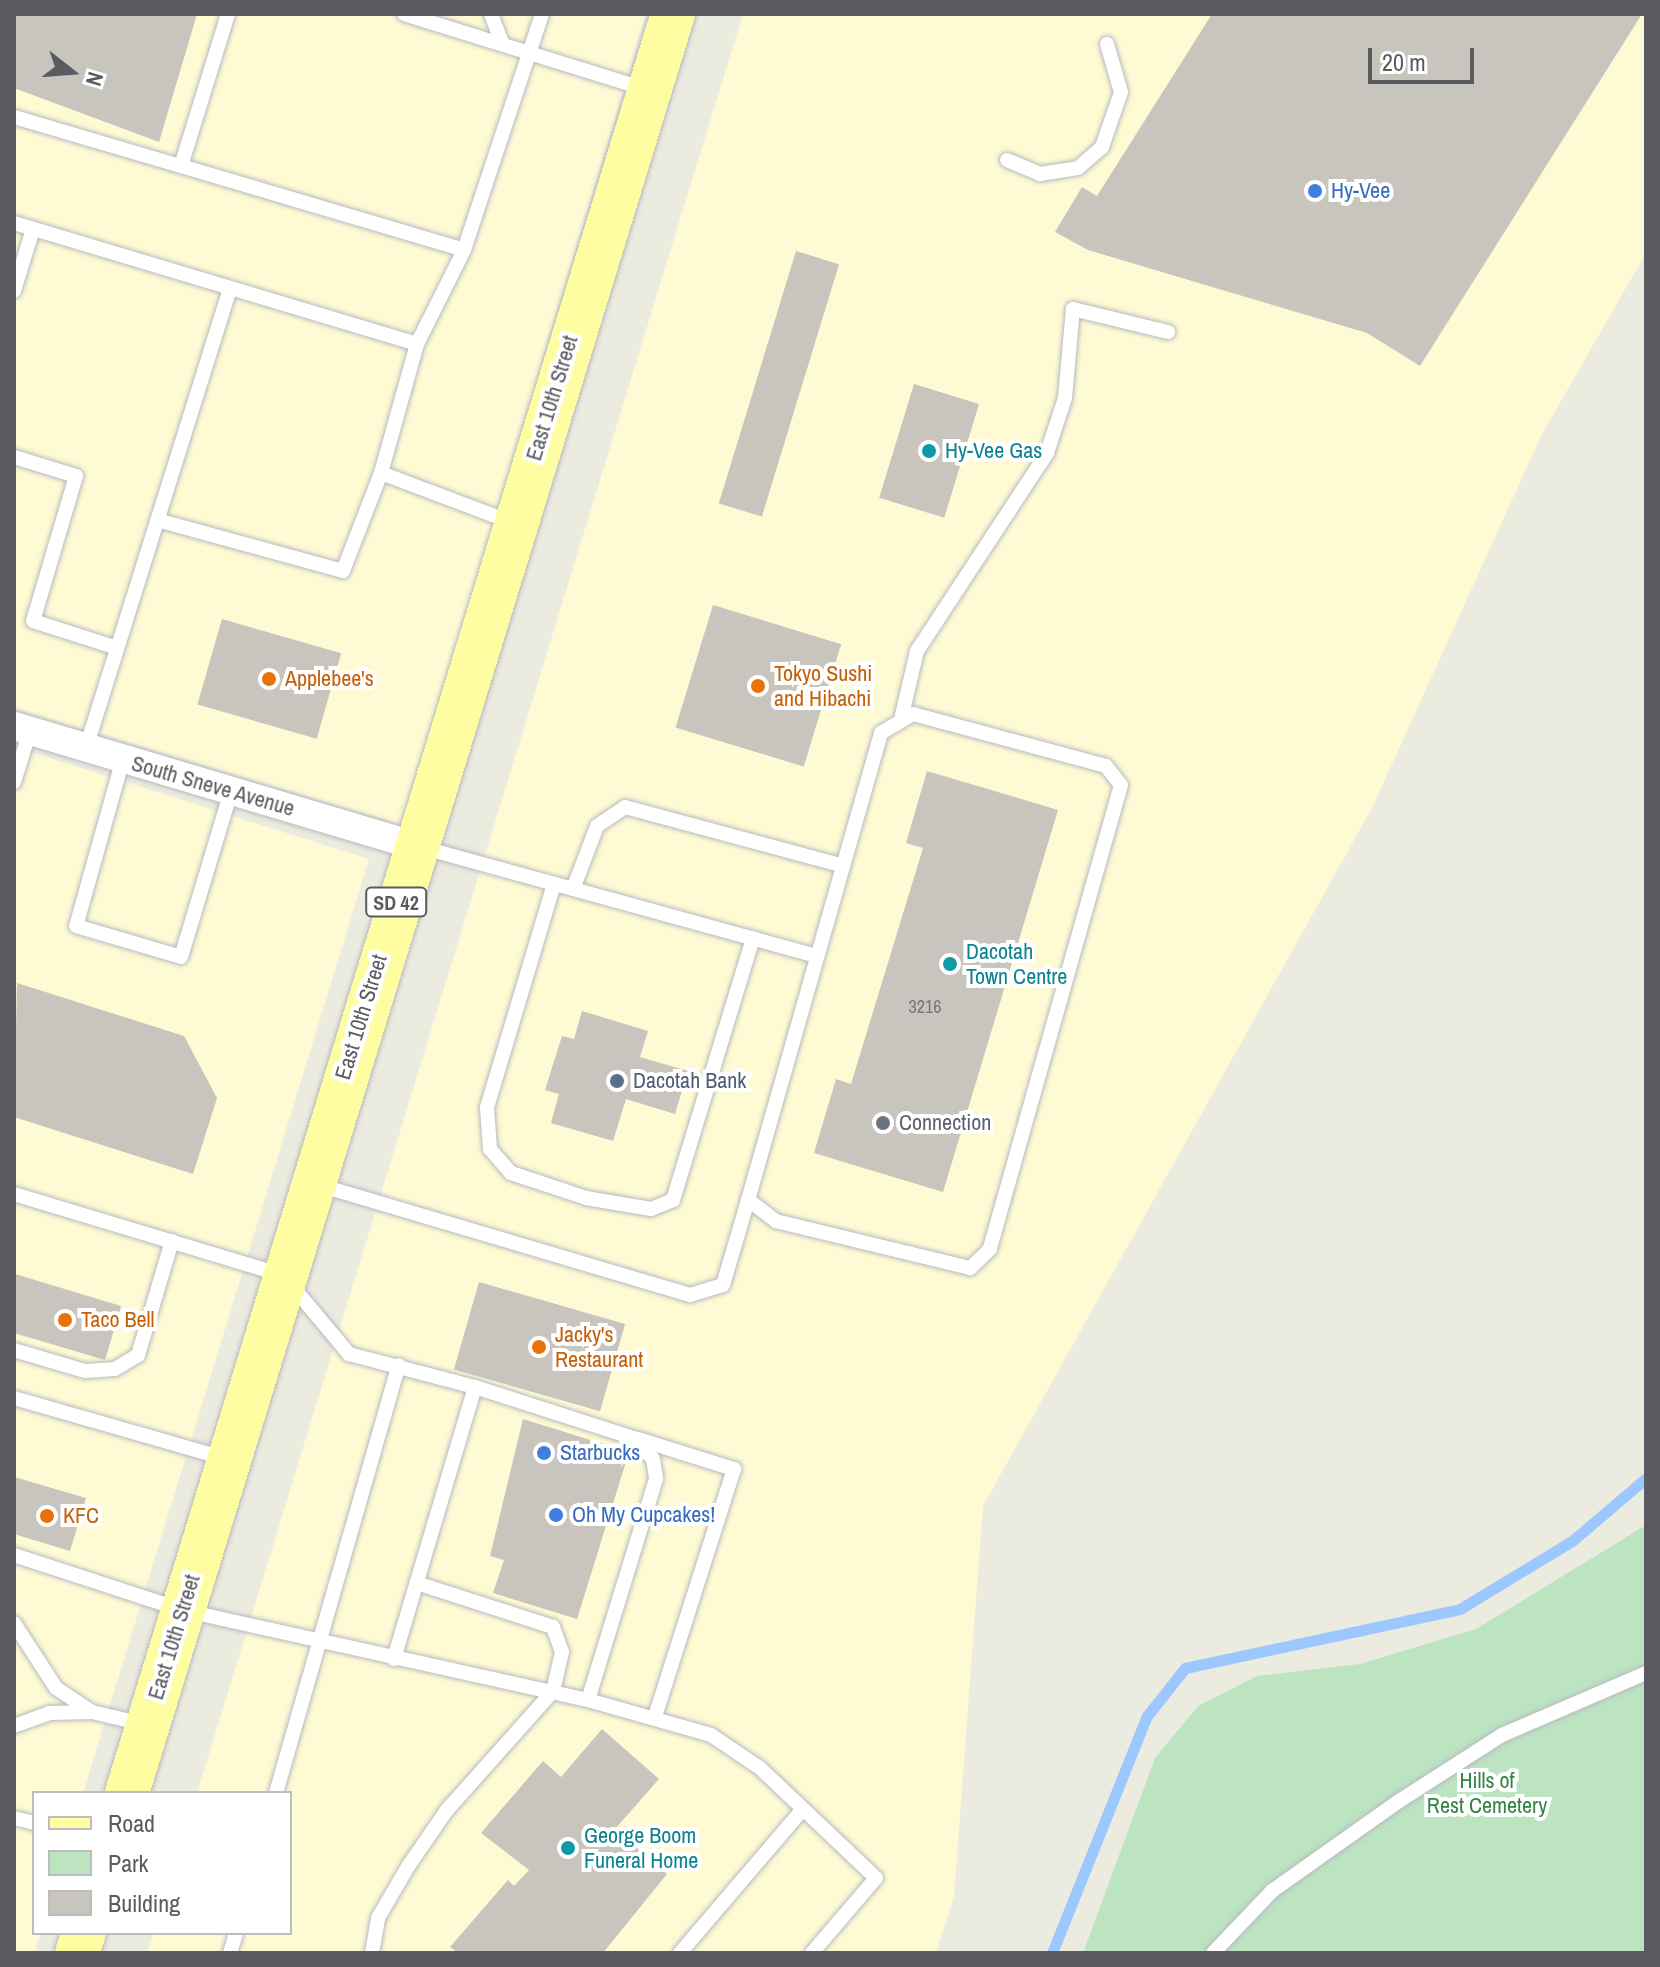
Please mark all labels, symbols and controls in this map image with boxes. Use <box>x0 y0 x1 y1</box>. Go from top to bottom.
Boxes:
north arrow <box>32 32 112 112</box>
scale bar <box>1372 32 1478 82</box>
text: 20 m <box>1382 46 1426 78</box>
text: N <box>79 68 111 90</box>
place label: Hy-Vee <box>1331 178 1390 204</box>
marker: Hy-Vee <box>1306 182 1324 200</box>
street label: East 10th Street <box>520 332 584 464</box>
place label: Hy-Vee Gas <box>945 438 1042 464</box>
marker: Hy-Vee Gas <box>920 442 938 460</box>
place label: Tokyo Sushi and Hibachi <box>774 660 872 712</box>
place label: Applebee's <box>285 666 374 692</box>
marker: Applebee's <box>260 670 278 688</box>
marker: Tokyo Sushi and Hibachi <box>749 677 767 695</box>
street label: South Sneve Avenue <box>128 750 298 822</box>
road number: SD 42 <box>364 886 428 918</box>
place label: Dacotah Town Centre <box>966 938 1067 990</box>
street label: East 10th Street <box>329 951 393 1083</box>
marker: Dacotah Town Centre <box>941 955 959 973</box>
house number: 3216 <box>909 996 941 1018</box>
place label: Dacotah Bank <box>633 1068 746 1094</box>
marker: Dacotah Bank <box>608 1072 626 1090</box>
place label: Connection <box>899 1110 991 1136</box>
marker: Connection <box>874 1114 892 1132</box>
place label: Taco Bell <box>81 1307 155 1333</box>
marker: Taco Bell <box>56 1311 74 1329</box>
place label: Jacky's Restaurant <box>555 1321 643 1372</box>
marker: Jacky's Restaurant <box>530 1338 548 1356</box>
place label: Starbucks <box>560 1440 640 1466</box>
marker: Starbucks <box>535 1444 553 1462</box>
place label: Oh My Cupcakes! <box>572 1502 715 1528</box>
place label: KFC <box>63 1503 99 1529</box>
marker: Oh My Cupcakes! <box>547 1506 565 1524</box>
marker: KFC <box>38 1507 56 1525</box>
street label: East 10th Street <box>142 1571 206 1703</box>
park label: Hills of Rest Cemetery <box>1427 1767 1547 1818</box>
legend <box>32 1791 292 1935</box>
text: Road <box>108 1807 155 1839</box>
place label: George Boom Funeral Home <box>584 1822 698 1874</box>
marker: George Boom Funeral Home <box>559 1839 577 1857</box>
text: Park <box>108 1847 148 1879</box>
text: Building <box>108 1887 180 1919</box>

